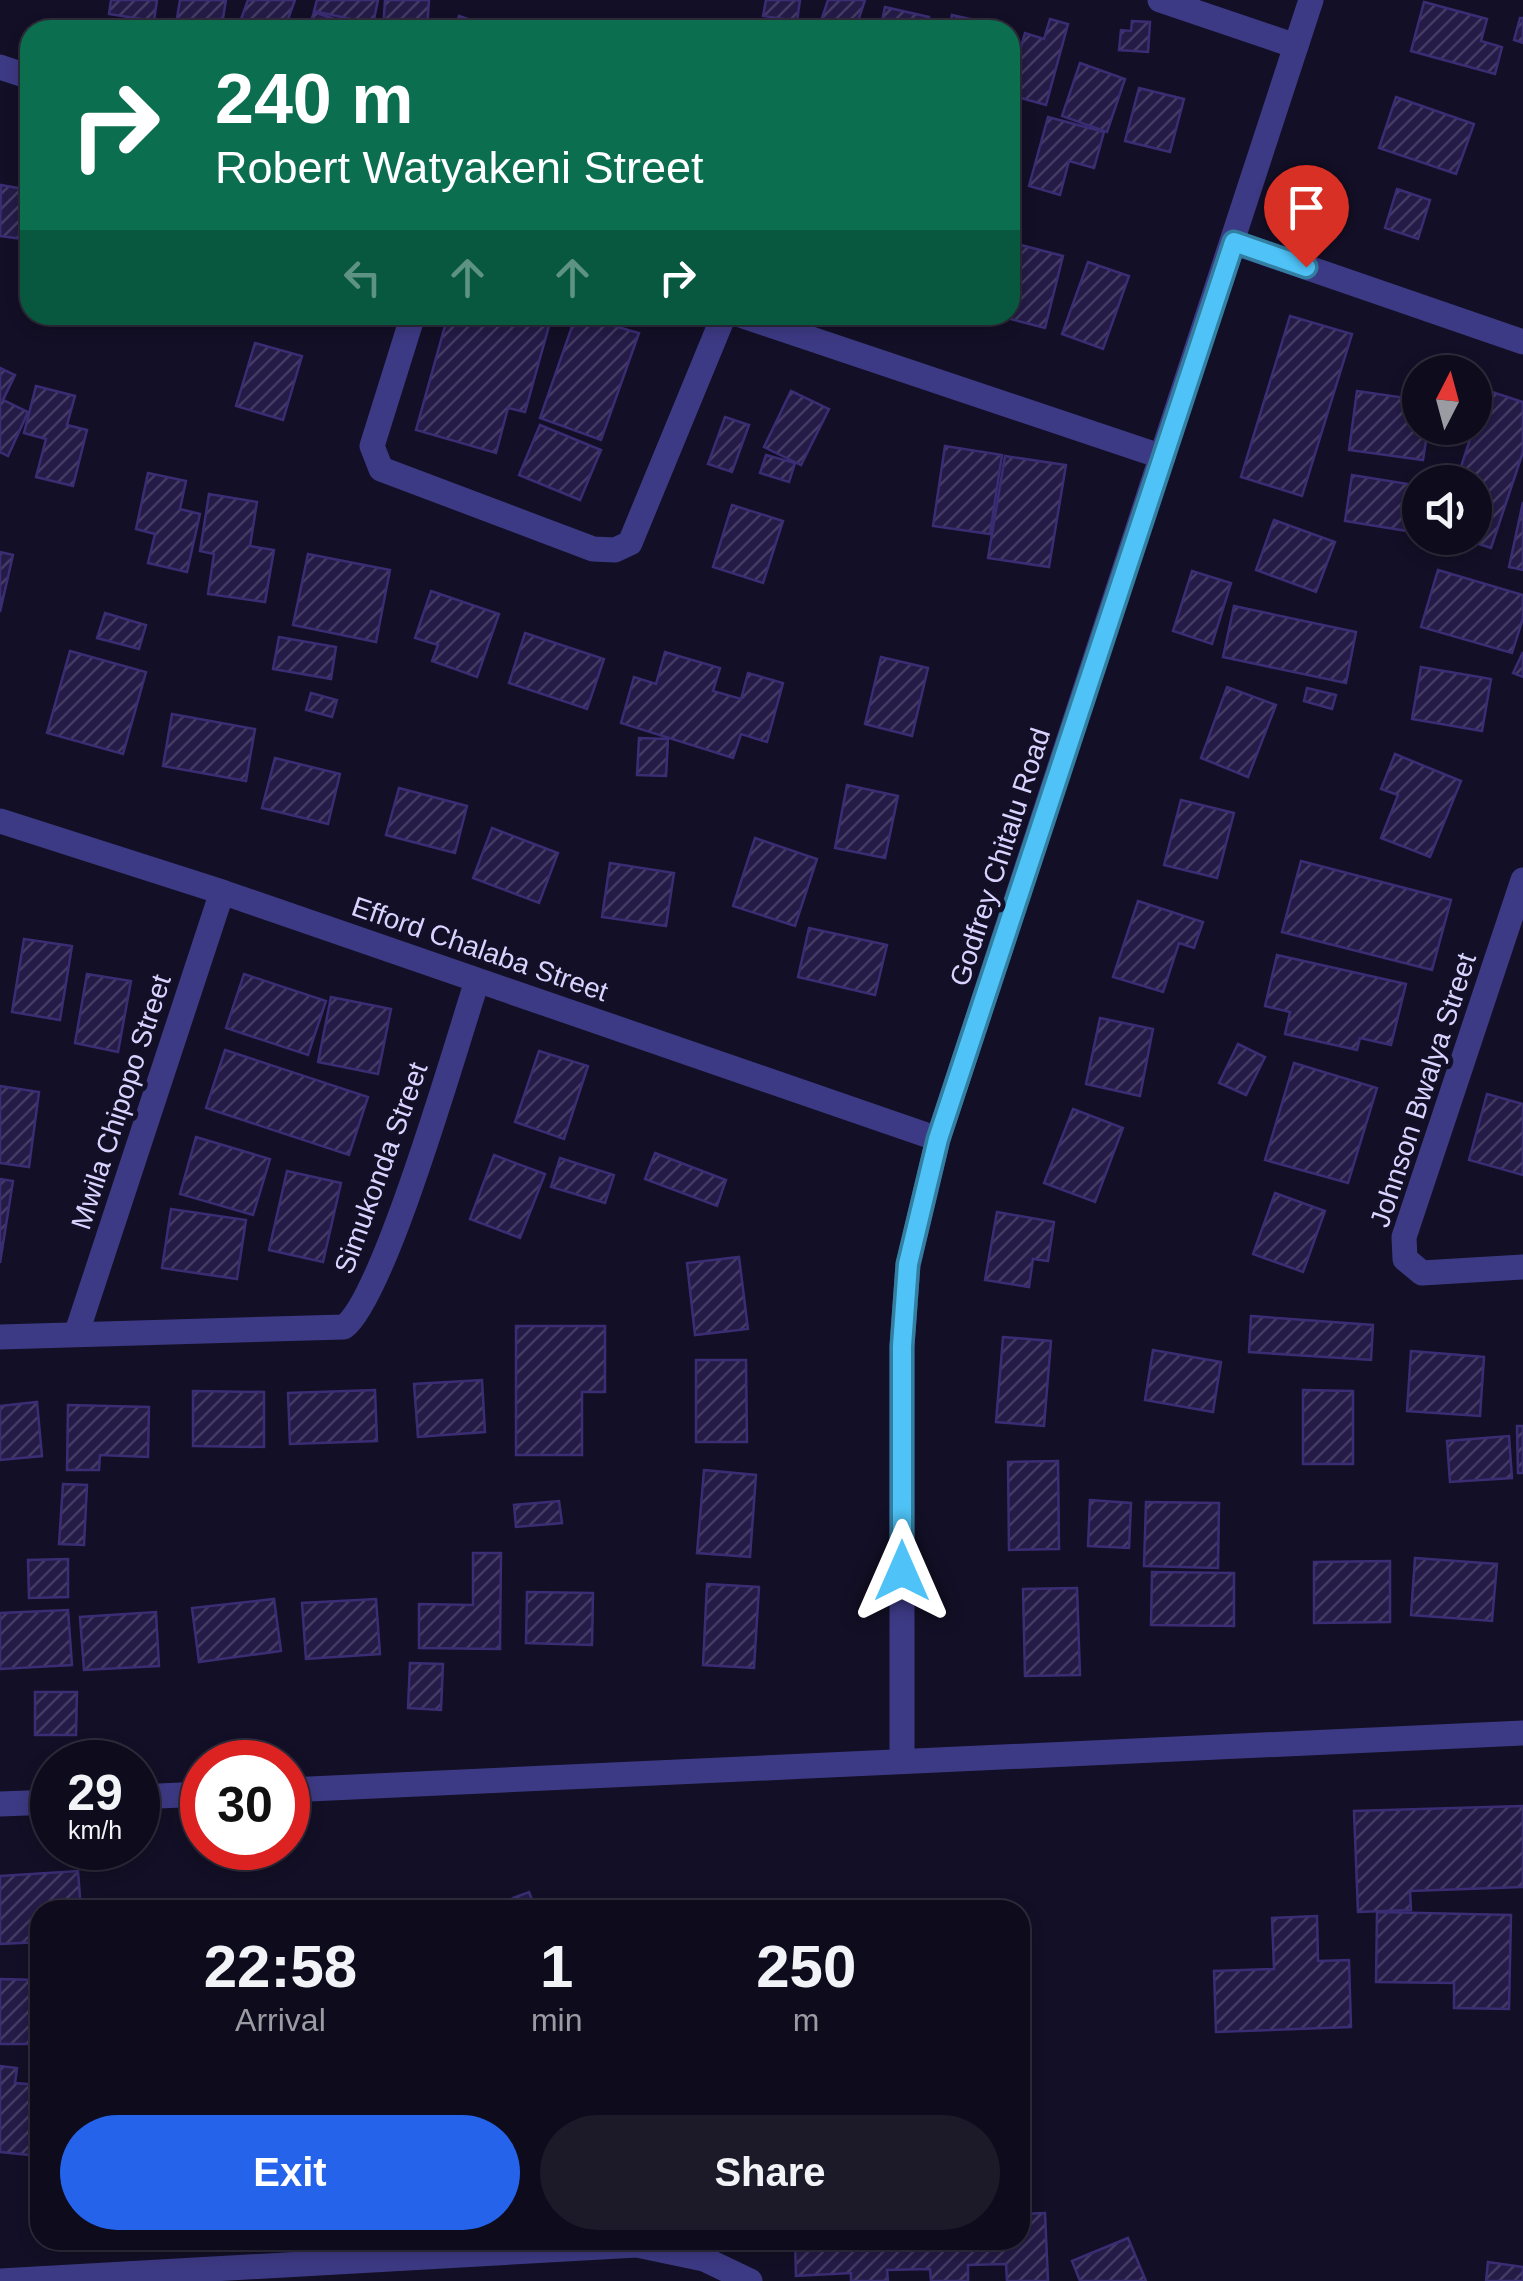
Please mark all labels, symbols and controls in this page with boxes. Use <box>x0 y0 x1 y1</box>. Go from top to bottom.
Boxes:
icon: right <box>50 60 180 190</box>
text: 240 m <box>215 60 413 138</box>
text: Robert Watyakeni Street <box>215 142 704 193</box>
pin <box>1264 165 1349 268</box>
icon: arrive <box>1279 180 1334 235</box>
icon: left <box>335 250 390 305</box>
icon: ahead <box>440 250 495 305</box>
icon: ahead <box>545 250 600 305</box>
icon: right <box>650 250 705 305</box>
north arrow <box>1402 355 1492 445</box>
map controls <box>1402 355 1492 555</box>
button: sound <box>1402 465 1492 555</box>
street label: Godfrey Chitalu Road <box>944 724 1056 990</box>
street label: Efford Chalaba Street <box>348 891 612 1007</box>
street label: Johnson Bwalya Street <box>1364 949 1482 1231</box>
street label: Mwila Chipopo Street <box>65 970 177 1233</box>
street label: Simukonda Street <box>328 1058 434 1278</box>
position arrow <box>850 1519 954 1623</box>
speed limit sign: 30 <box>180 1740 310 1870</box>
text: 29 <box>67 1765 123 1821</box>
text: km/h <box>68 1816 122 1844</box>
text: 22:58 <box>204 1933 357 2000</box>
text: 1 <box>540 1933 573 2000</box>
text: 250 <box>756 1933 856 2000</box>
text: Arrival <box>235 2002 326 2038</box>
text: min <box>531 2002 582 2038</box>
text: m <box>793 2002 820 2038</box>
button: Exit <box>60 2115 520 2230</box>
button: Share <box>540 2115 1000 2230</box>

